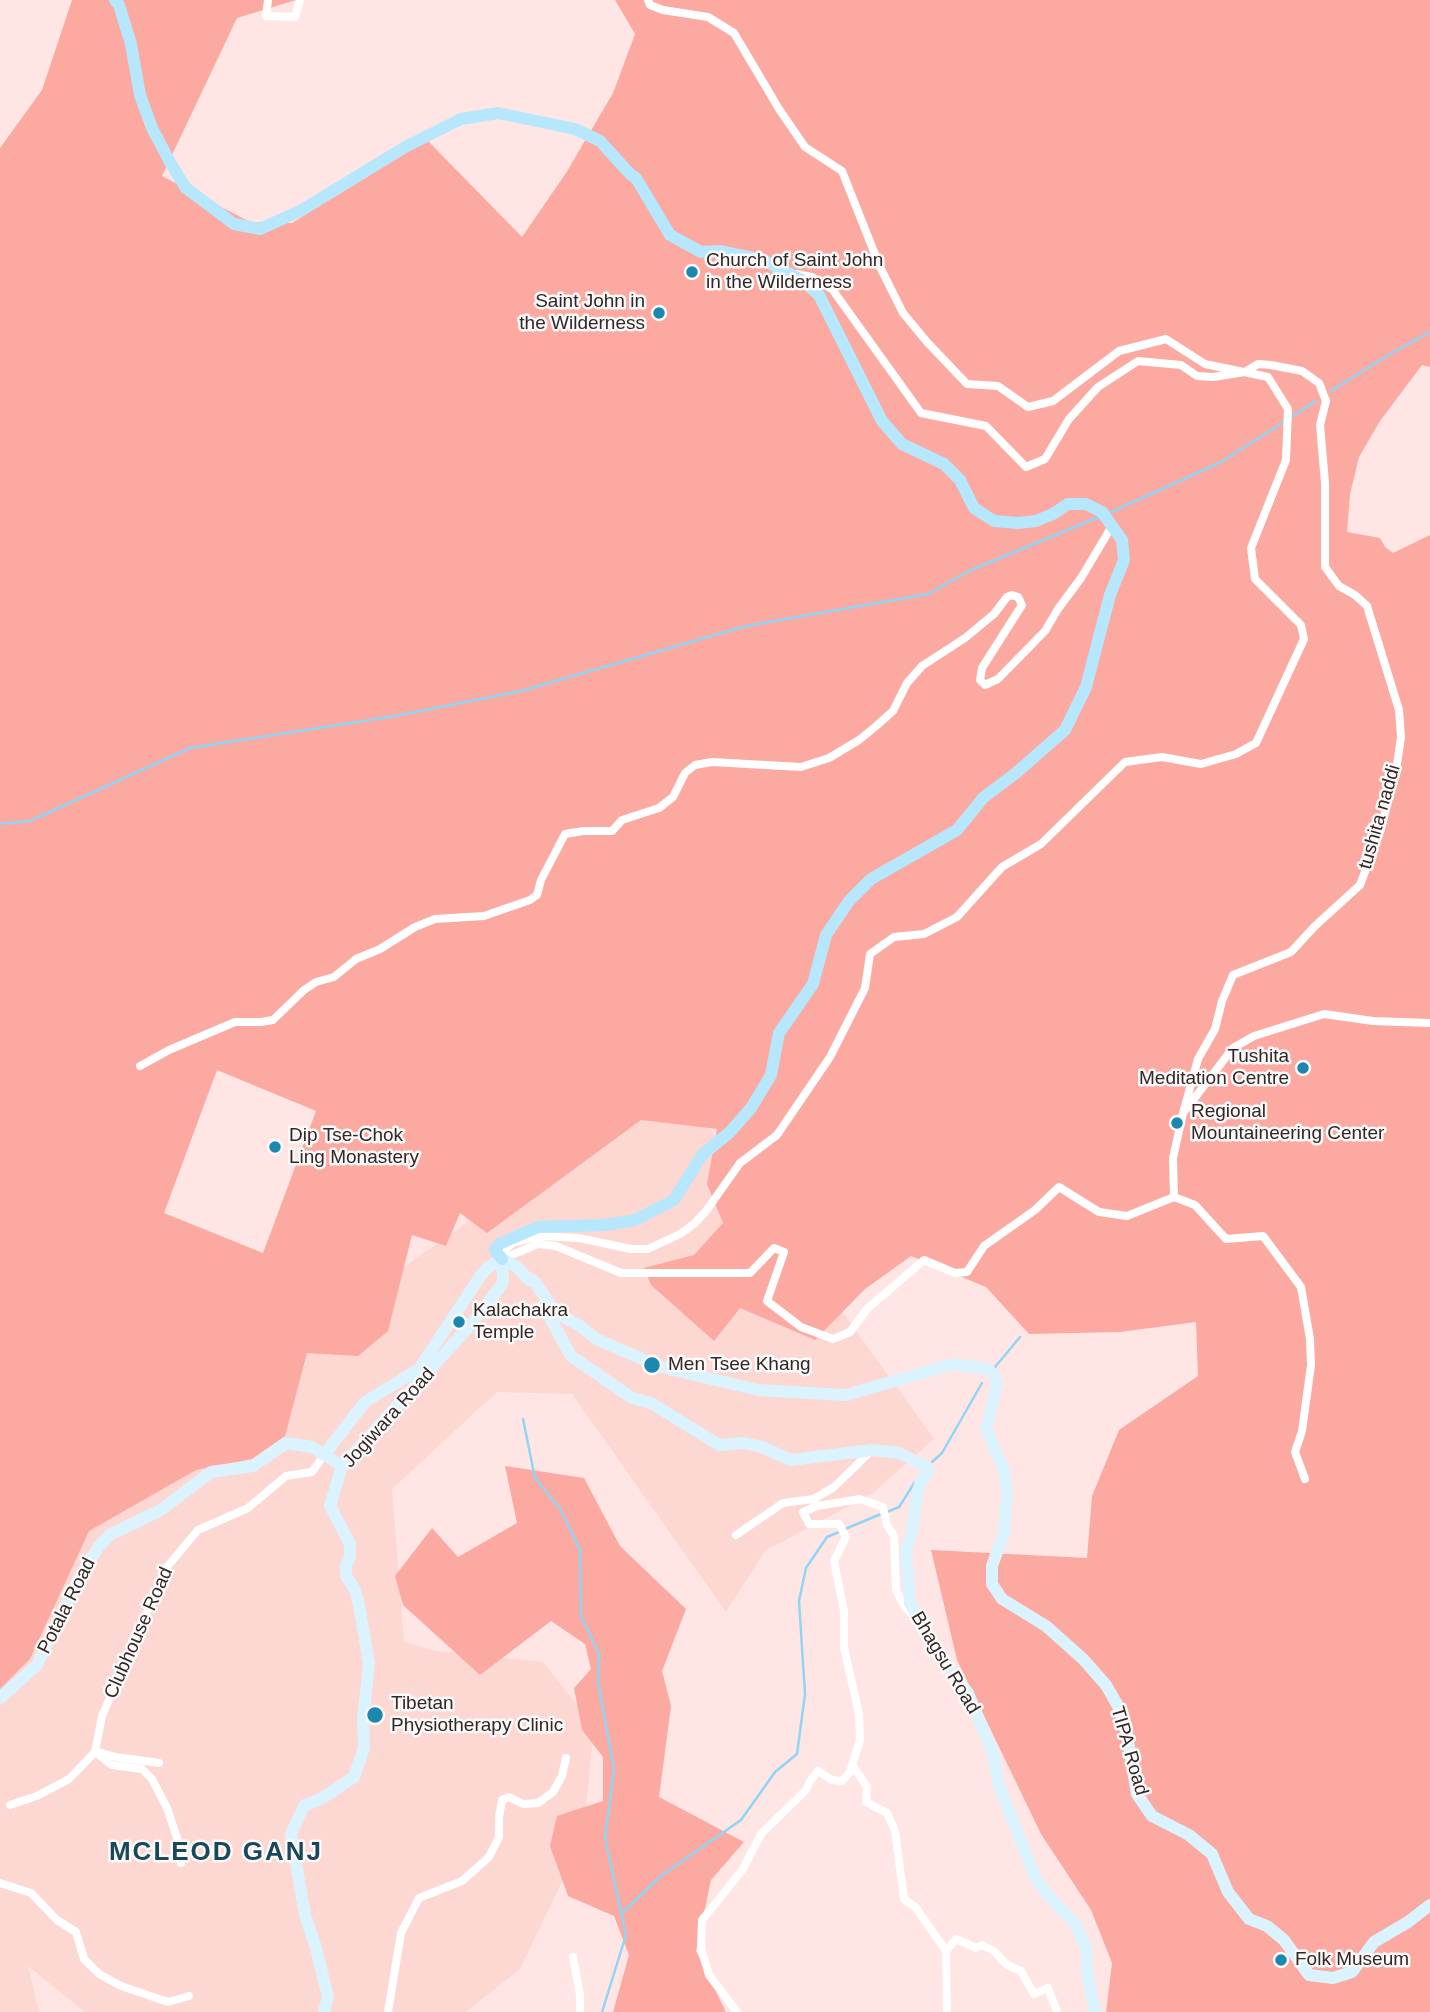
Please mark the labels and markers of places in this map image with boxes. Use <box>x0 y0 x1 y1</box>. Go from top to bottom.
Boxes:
place label: Church of Saint John in the Wilderness <box>706 250 883 294</box>
marker: Church of Saint John in the Wilderness <box>684 264 700 280</box>
place label: Saint John in the Wilderness <box>519 291 645 335</box>
marker: Saint John in the Wilderness <box>651 305 667 321</box>
place label: Tushita Meditation Centre <box>1139 1046 1289 1090</box>
marker: Tushita Meditation Centre <box>1295 1060 1311 1076</box>
place label: Regional Mountaineering Center <box>1191 1101 1384 1145</box>
marker: Regional Mountaineering Center <box>1169 1115 1185 1131</box>
place label: Dip Tse-Chok Ling Monastery <box>289 1125 419 1169</box>
marker: Dip Tse-Chok Ling Monastery <box>267 1139 283 1155</box>
place label: Kalachakra Temple <box>473 1300 568 1344</box>
marker: Kalachakra Temple <box>451 1314 467 1330</box>
place label: Men Tsee Khang <box>668 1354 811 1376</box>
marker: Men Tsee Khang <box>642 1355 662 1375</box>
place label: Tibetan Physiotherapy Clinic <box>391 1693 563 1737</box>
marker: Tibetan Physiotherapy Clinic <box>365 1705 385 1725</box>
place label: Folk Museum <box>1295 1949 1409 1971</box>
marker: Folk Museum <box>1273 1952 1289 1968</box>

